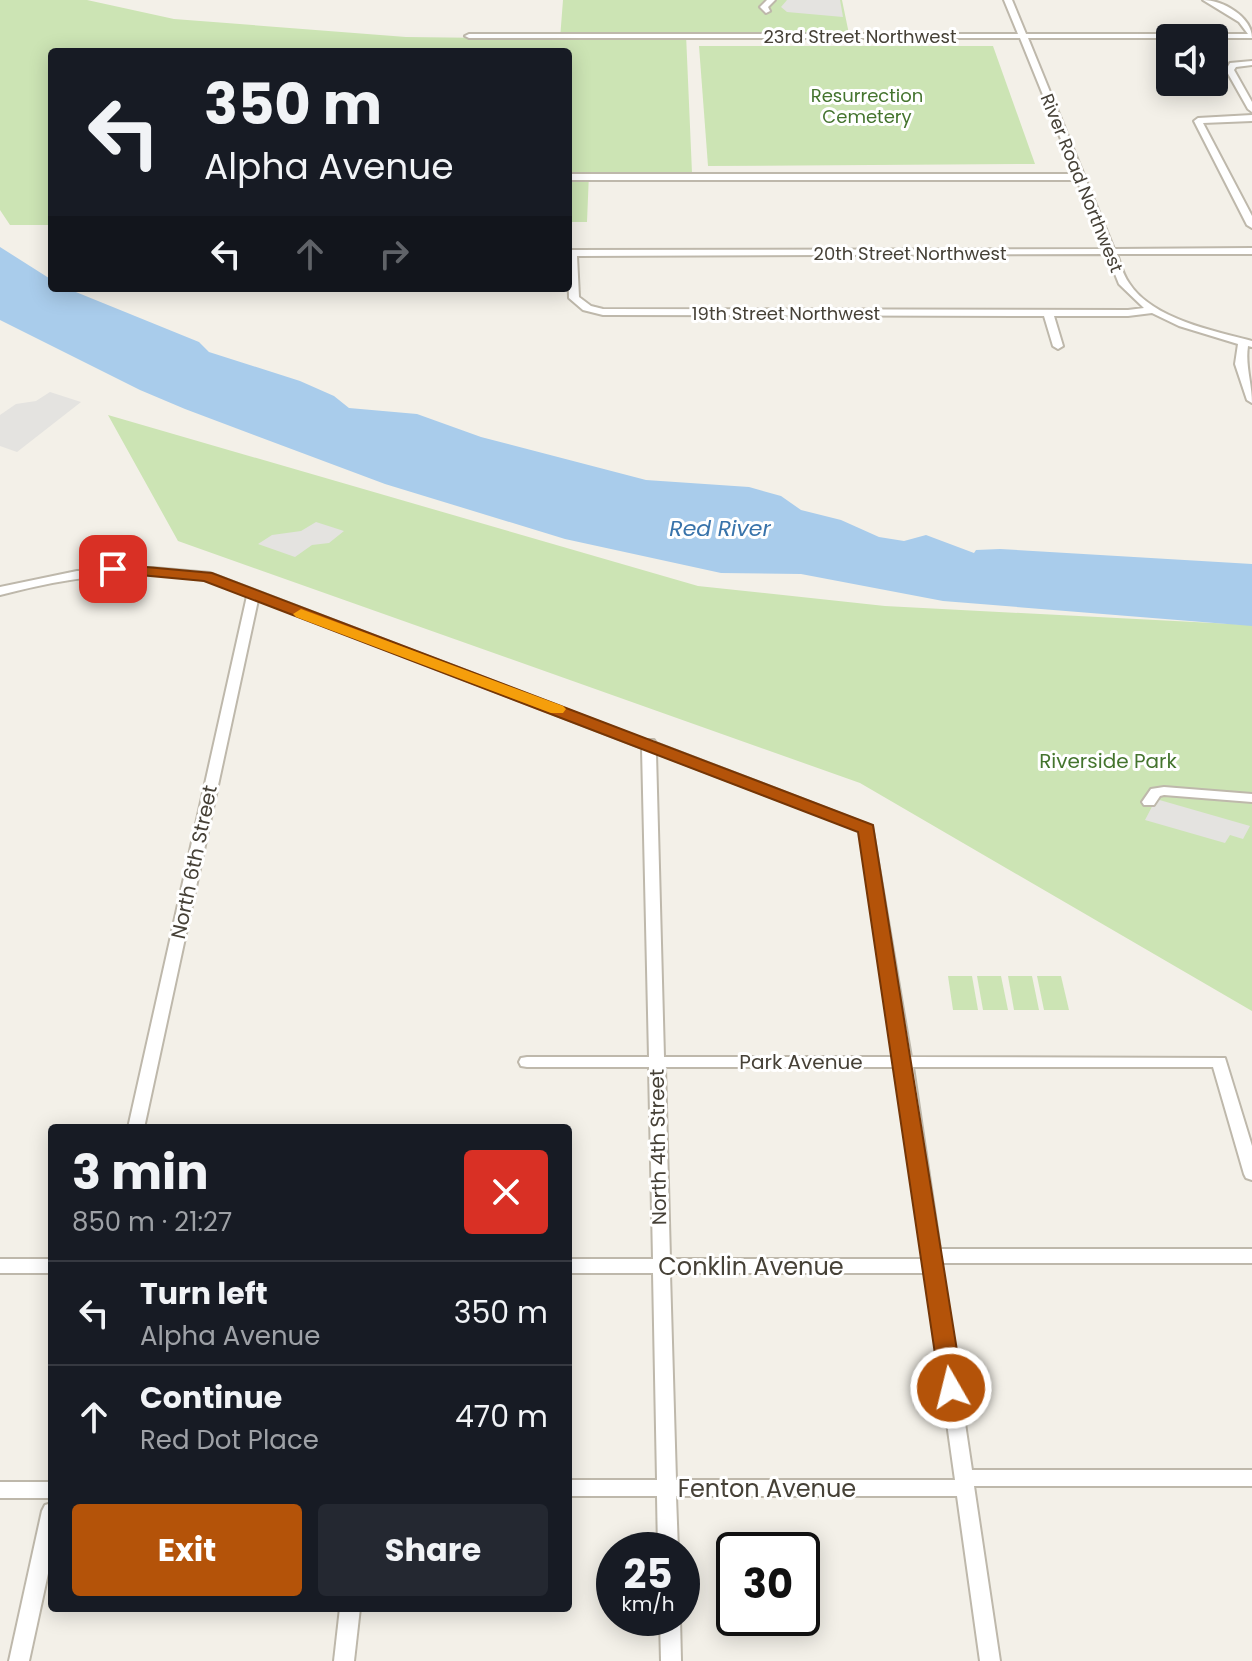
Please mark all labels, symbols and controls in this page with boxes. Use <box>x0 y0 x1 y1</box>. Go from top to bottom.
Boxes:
street label: 23rd Street Northwest <box>764 24 956 49</box>
map controls <box>1156 24 1228 96</box>
button: sound <box>1156 24 1228 96</box>
text: 350 m <box>204 65 382 144</box>
icon: left <box>72 80 176 184</box>
park label: Resurrection Cemetery <box>811 83 923 129</box>
street label: River Road Northwest <box>1035 90 1129 276</box>
text: Alpha Avenue <box>204 141 454 192</box>
icon: left <box>204 232 248 276</box>
icon: ahead <box>288 232 332 276</box>
icon: right <box>372 232 416 276</box>
street label: 20th Street Northwest <box>814 241 1006 266</box>
street label: 19th Street Northwest <box>692 301 880 326</box>
water label: Red River <box>669 513 772 544</box>
pin <box>79 535 147 603</box>
icon: arrive <box>91 547 135 591</box>
park label: Riverside Park <box>1039 747 1178 775</box>
street label: North 6th Street <box>164 783 224 941</box>
street label: Park Avenue <box>739 1048 863 1076</box>
street label: North 4th Street <box>643 1069 673 1225</box>
text: 3 min <box>72 1139 209 1206</box>
button: close <box>464 1150 548 1234</box>
text: 850 m · 21:27 <box>72 1204 232 1240</box>
street label: Conklin Avenue <box>658 1250 844 1283</box>
text: Turn left <box>140 1272 268 1315</box>
icon: left <box>72 1291 116 1335</box>
text: 350 m <box>454 1291 548 1334</box>
text: Alpha Avenue <box>140 1318 320 1354</box>
position arrow <box>909 1346 993 1430</box>
text: Continue <box>140 1376 282 1419</box>
icon: ahead <box>72 1395 116 1439</box>
text: 470 m <box>455 1395 548 1438</box>
text: Red Dot Place <box>140 1422 319 1458</box>
street label: Fenton Avenue <box>678 1472 856 1505</box>
button: Exit <box>72 1504 302 1596</box>
button: Share <box>318 1504 548 1596</box>
speed limit sign: 30 <box>716 1532 820 1636</box>
text: 25 <box>624 1546 672 1602</box>
text: km/h <box>621 1590 675 1618</box>

